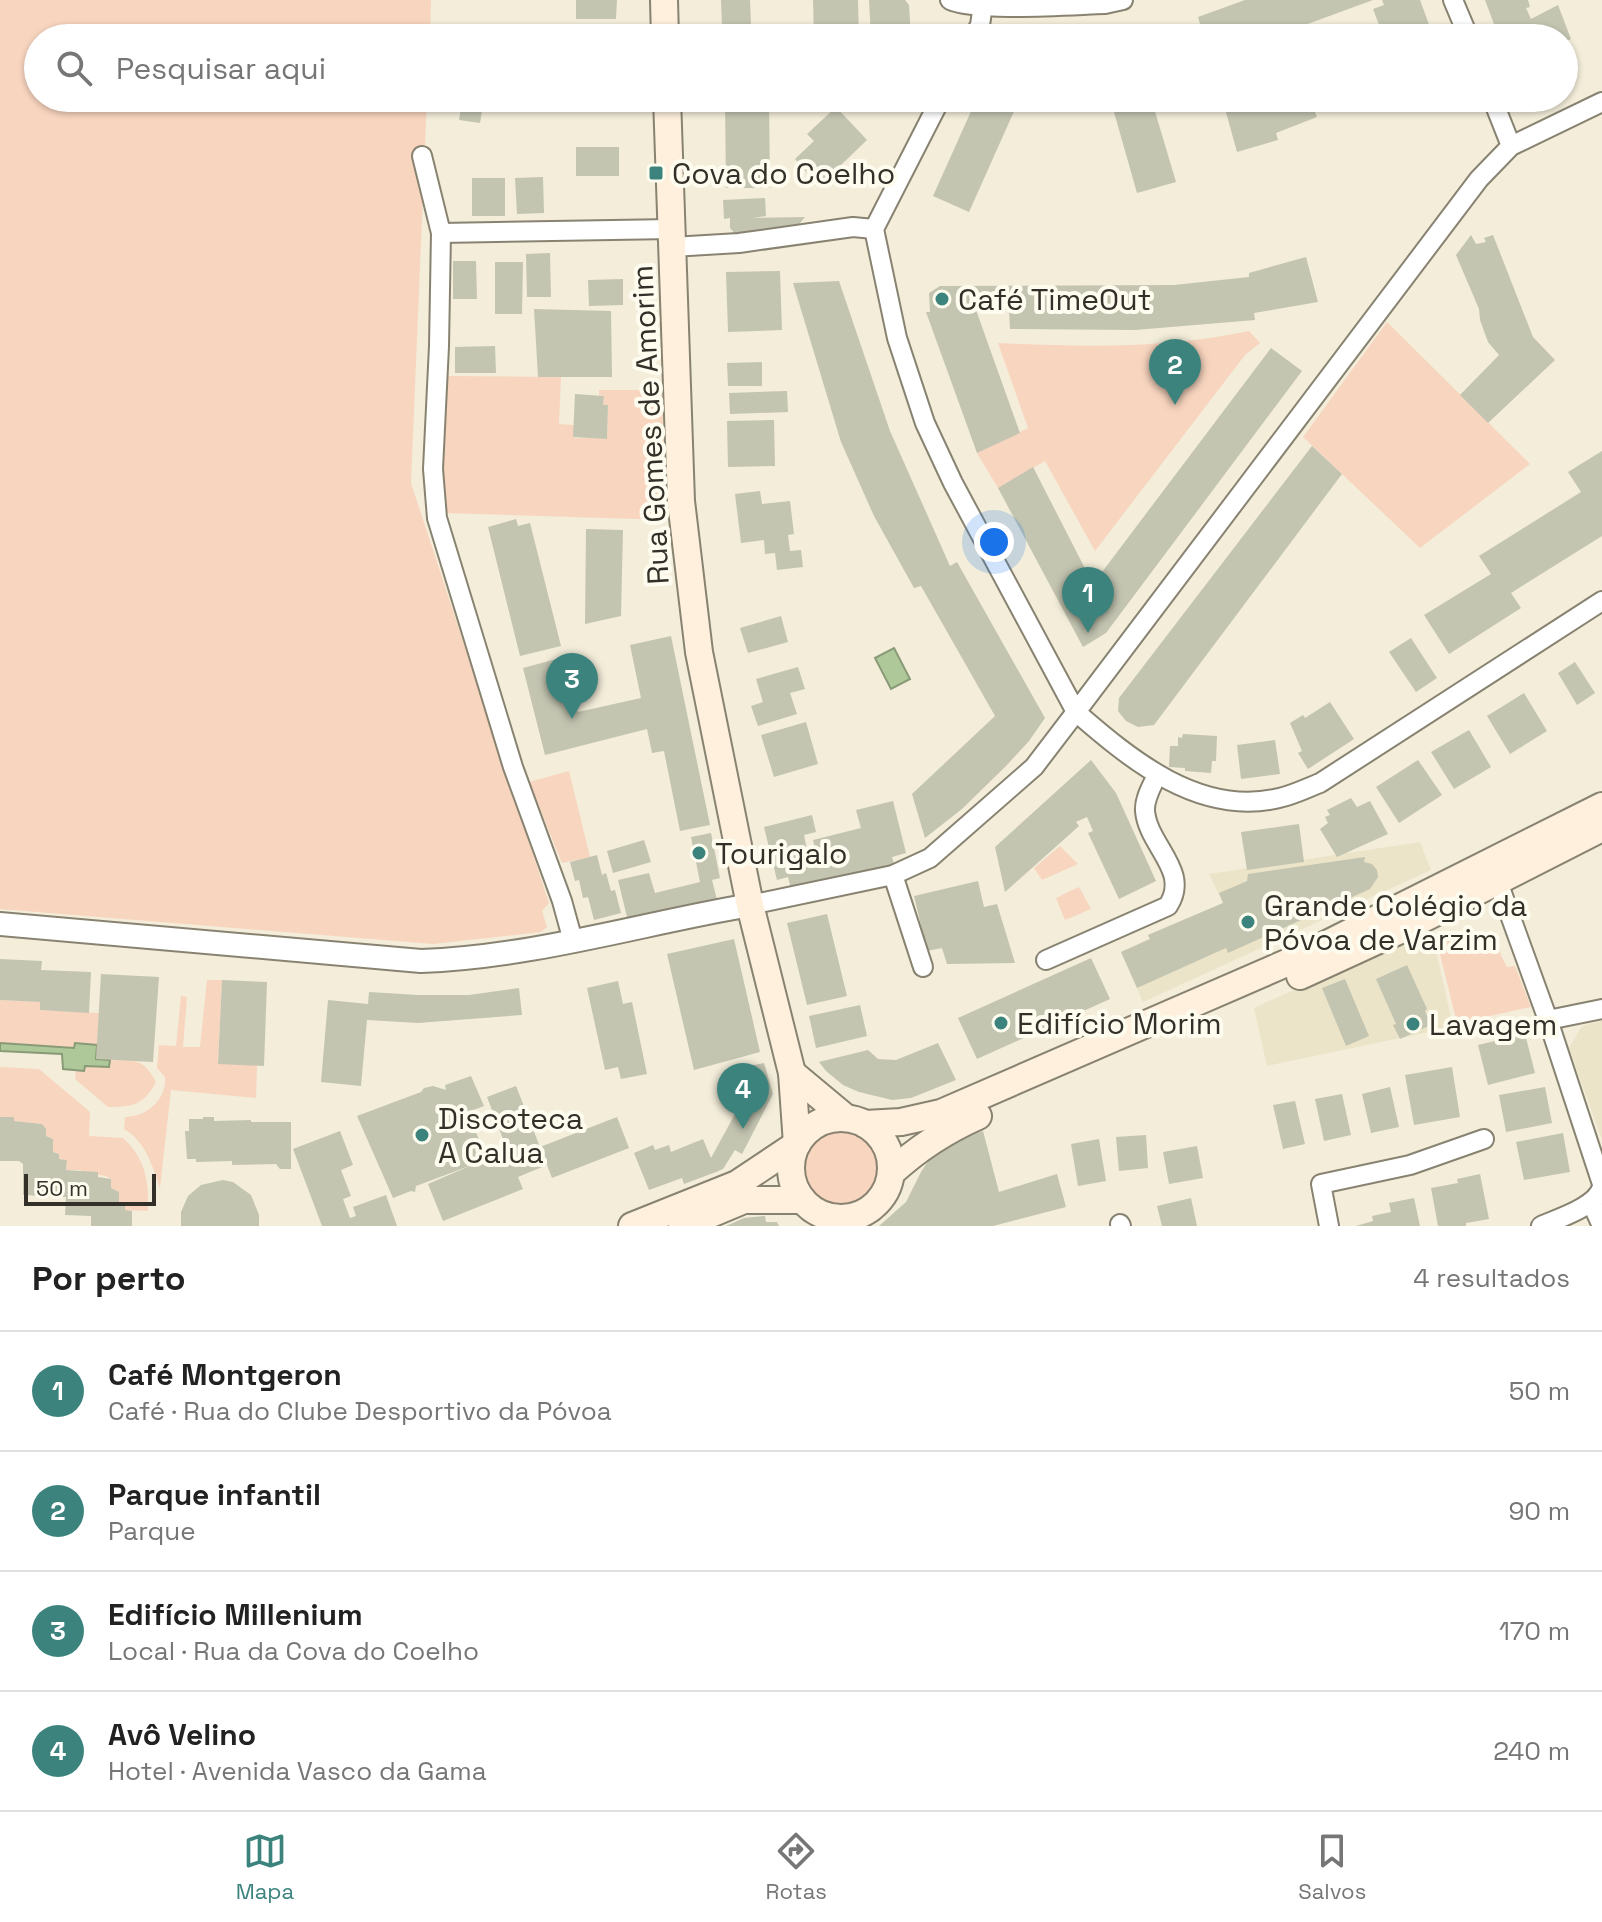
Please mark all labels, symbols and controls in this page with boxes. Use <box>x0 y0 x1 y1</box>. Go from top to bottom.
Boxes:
search box <box>24 24 1578 112</box>
icon: search <box>52 46 96 90</box>
text: Pesquisar aqui <box>116 49 326 88</box>
place label: Cova do Coelho <box>672 154 895 193</box>
marker: Cova do Coelho <box>647 164 665 182</box>
street label: Rua Gomes de Amorim <box>622 264 678 586</box>
place label: Café TimeOut <box>958 280 1151 319</box>
marker: Café TimeOut <box>933 290 951 308</box>
pin: 2 <box>1149 339 1201 405</box>
your location <box>974 522 1014 562</box>
pin: 1 <box>1062 567 1114 633</box>
pin: 3 <box>546 653 598 719</box>
place label: Tourigalo <box>715 834 848 873</box>
marker: Tourigalo <box>690 844 708 862</box>
place label: Grande Colégio da Póvoa de Varzim <box>1264 886 1527 959</box>
marker: Grande Colégio da Póvoa de Varzim <box>1239 913 1257 931</box>
place label: Edifício Morim <box>1017 1004 1222 1043</box>
place label: Lavagem <box>1429 1005 1557 1044</box>
marker: Edifício Morim <box>992 1014 1010 1032</box>
marker: Lavagem <box>1404 1015 1422 1033</box>
pin: 4 <box>717 1063 769 1129</box>
place label: Discoteca A Calua <box>438 1099 583 1172</box>
marker: Discoteca A Calua <box>413 1126 431 1144</box>
scale bar <box>24 1170 156 1206</box>
text: 50 m <box>36 1174 88 1202</box>
text: Por perto <box>32 1257 186 1300</box>
text: 4 resultados <box>1413 1261 1570 1295</box>
text: Café Montgeron <box>108 1355 342 1394</box>
text: 1 <box>52 1374 64 1408</box>
text: 50 m <box>1509 1374 1570 1408</box>
text: Café · Rua do Clube Desportivo da Póvoa <box>108 1394 612 1428</box>
text: Parque infantil <box>108 1475 321 1514</box>
text: 2 <box>50 1494 66 1528</box>
text: 90 m <box>1508 1494 1570 1528</box>
text: Parque <box>108 1514 196 1548</box>
text: Edifício Millenium <box>108 1595 363 1634</box>
text: 3 <box>50 1614 66 1648</box>
text: 170 m <box>1499 1614 1570 1648</box>
text: Local · Rua da Cova do Coelho <box>108 1634 479 1668</box>
text: Avô Velino <box>108 1715 256 1754</box>
text: 4 <box>50 1734 66 1768</box>
text: 240 m <box>1493 1734 1570 1768</box>
text: Hotel · Avenida Vasco da Gama <box>108 1754 487 1788</box>
tab: Mapa <box>236 1829 294 1905</box>
tab: Rotas <box>766 1829 827 1905</box>
tab: Salvos <box>1298 1829 1366 1905</box>

